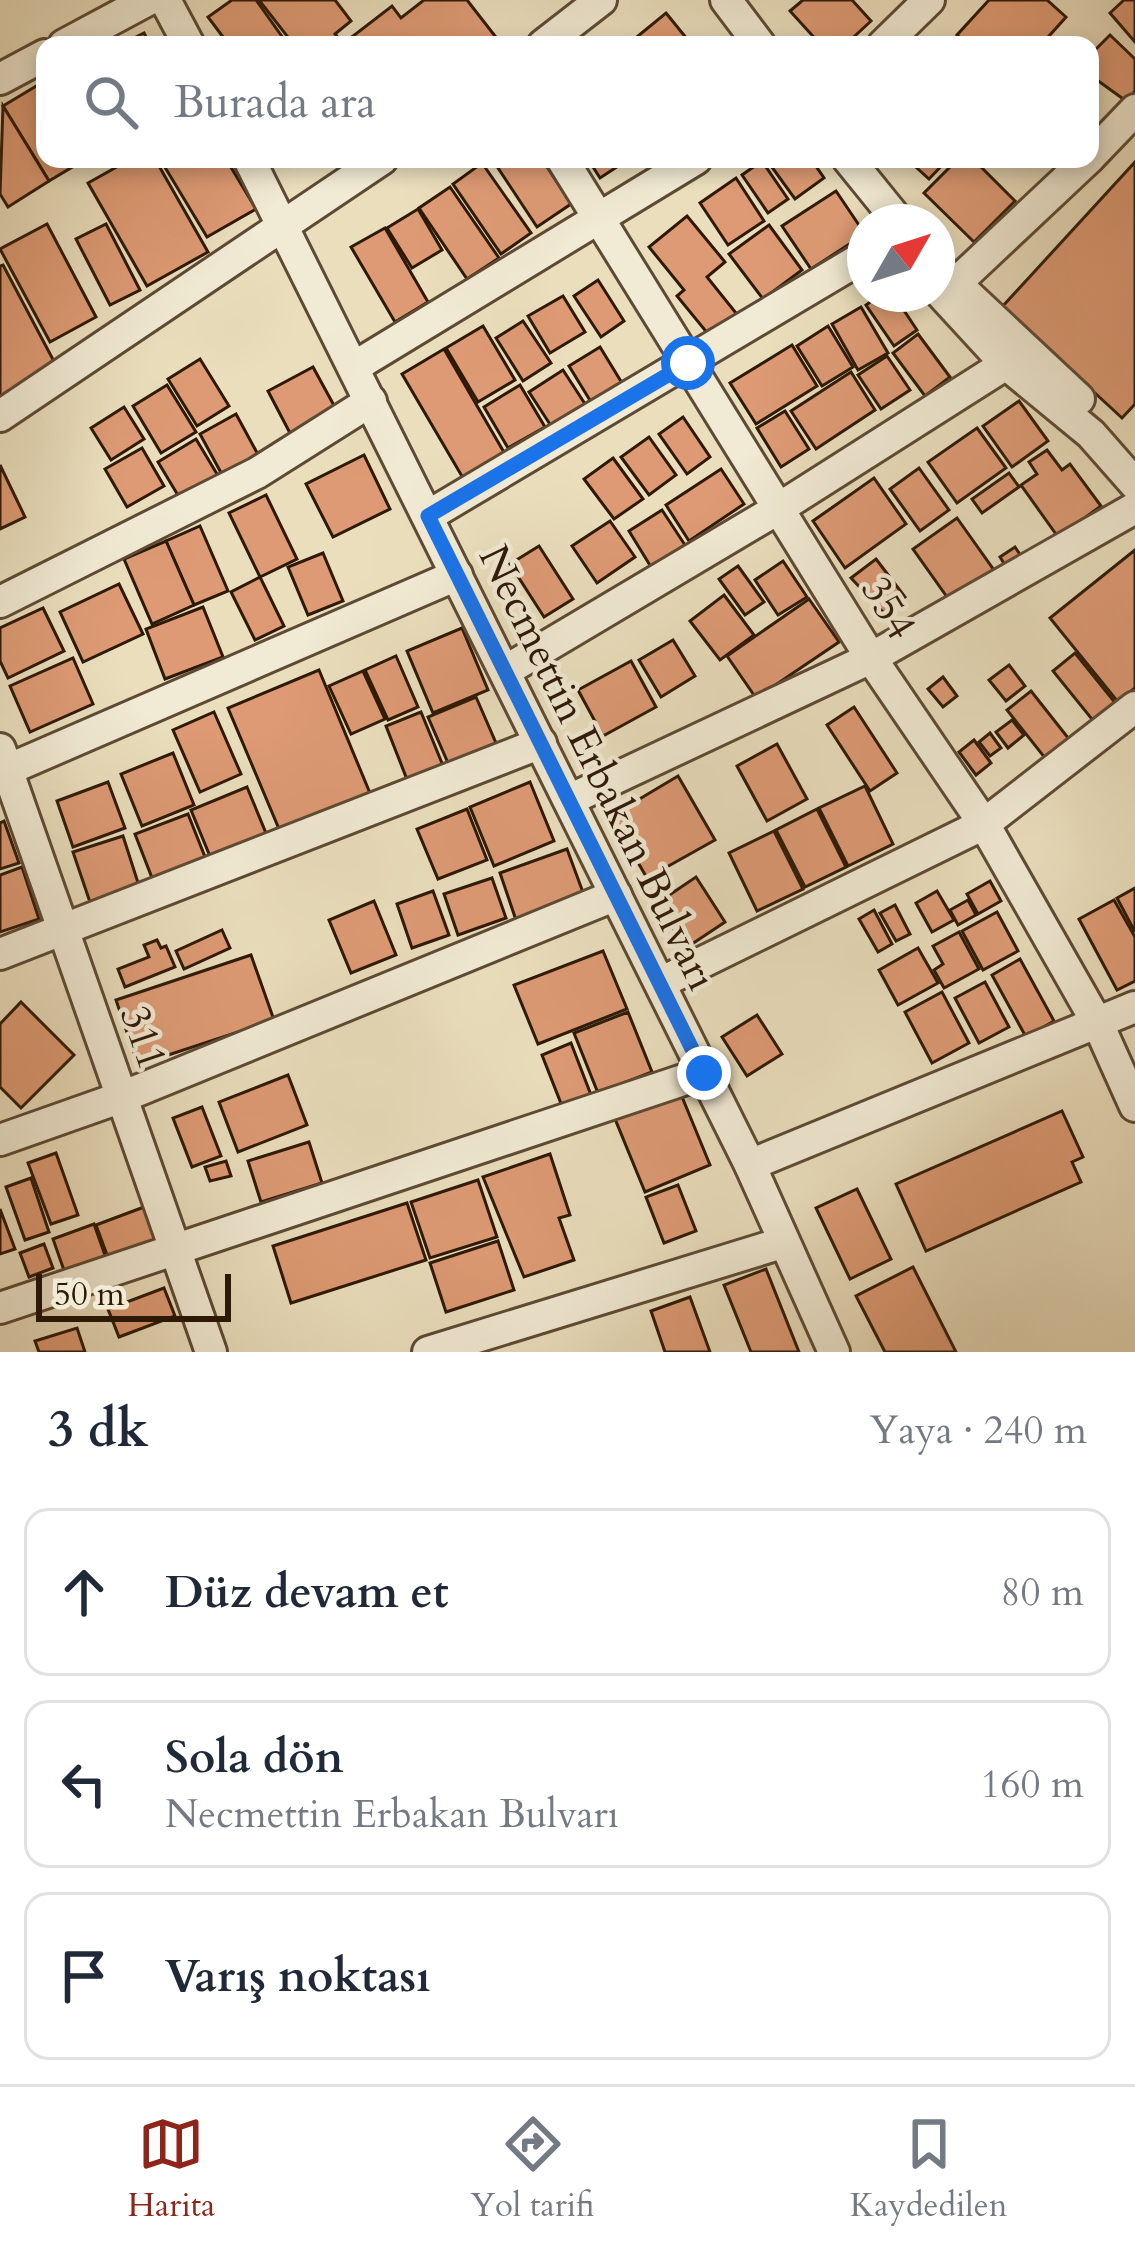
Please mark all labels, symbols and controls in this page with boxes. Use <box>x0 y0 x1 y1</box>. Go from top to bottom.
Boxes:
search box <box>36 36 1099 168</box>
icon: search <box>78 69 144 135</box>
text: Burada ara <box>174 72 376 133</box>
north arrow <box>847 204 955 312</box>
route start <box>661 336 715 390</box>
street label: Necmettin Erbakan Bulvarı <box>465 536 730 1000</box>
street label: 354 <box>848 565 930 650</box>
street label: 311 <box>106 998 181 1077</box>
route end <box>677 1046 731 1100</box>
scale bar <box>36 1268 231 1321</box>
text: 50 m <box>54 1272 125 1317</box>
text: 3 dk <box>48 1395 149 1465</box>
text: Yaya · 240 m <box>869 1404 1087 1457</box>
icon: ahead <box>51 1559 117 1625</box>
text: Düz devam et <box>165 1562 449 1623</box>
text: 80 m <box>1001 1566 1084 1619</box>
text: Sola dön <box>165 1727 344 1788</box>
icon: left <box>51 1751 117 1817</box>
text: 160 m <box>981 1758 1084 1811</box>
text: Necmettin Erbakan Bulvarı <box>165 1788 619 1841</box>
icon: arrive <box>51 1943 117 2009</box>
text: Varış noktası <box>165 1946 431 2007</box>
tab: Harita <box>128 2111 215 2228</box>
tab: Yol tarifi <box>470 2111 595 2228</box>
tab: Kaydedilen <box>850 2111 1007 2228</box>

